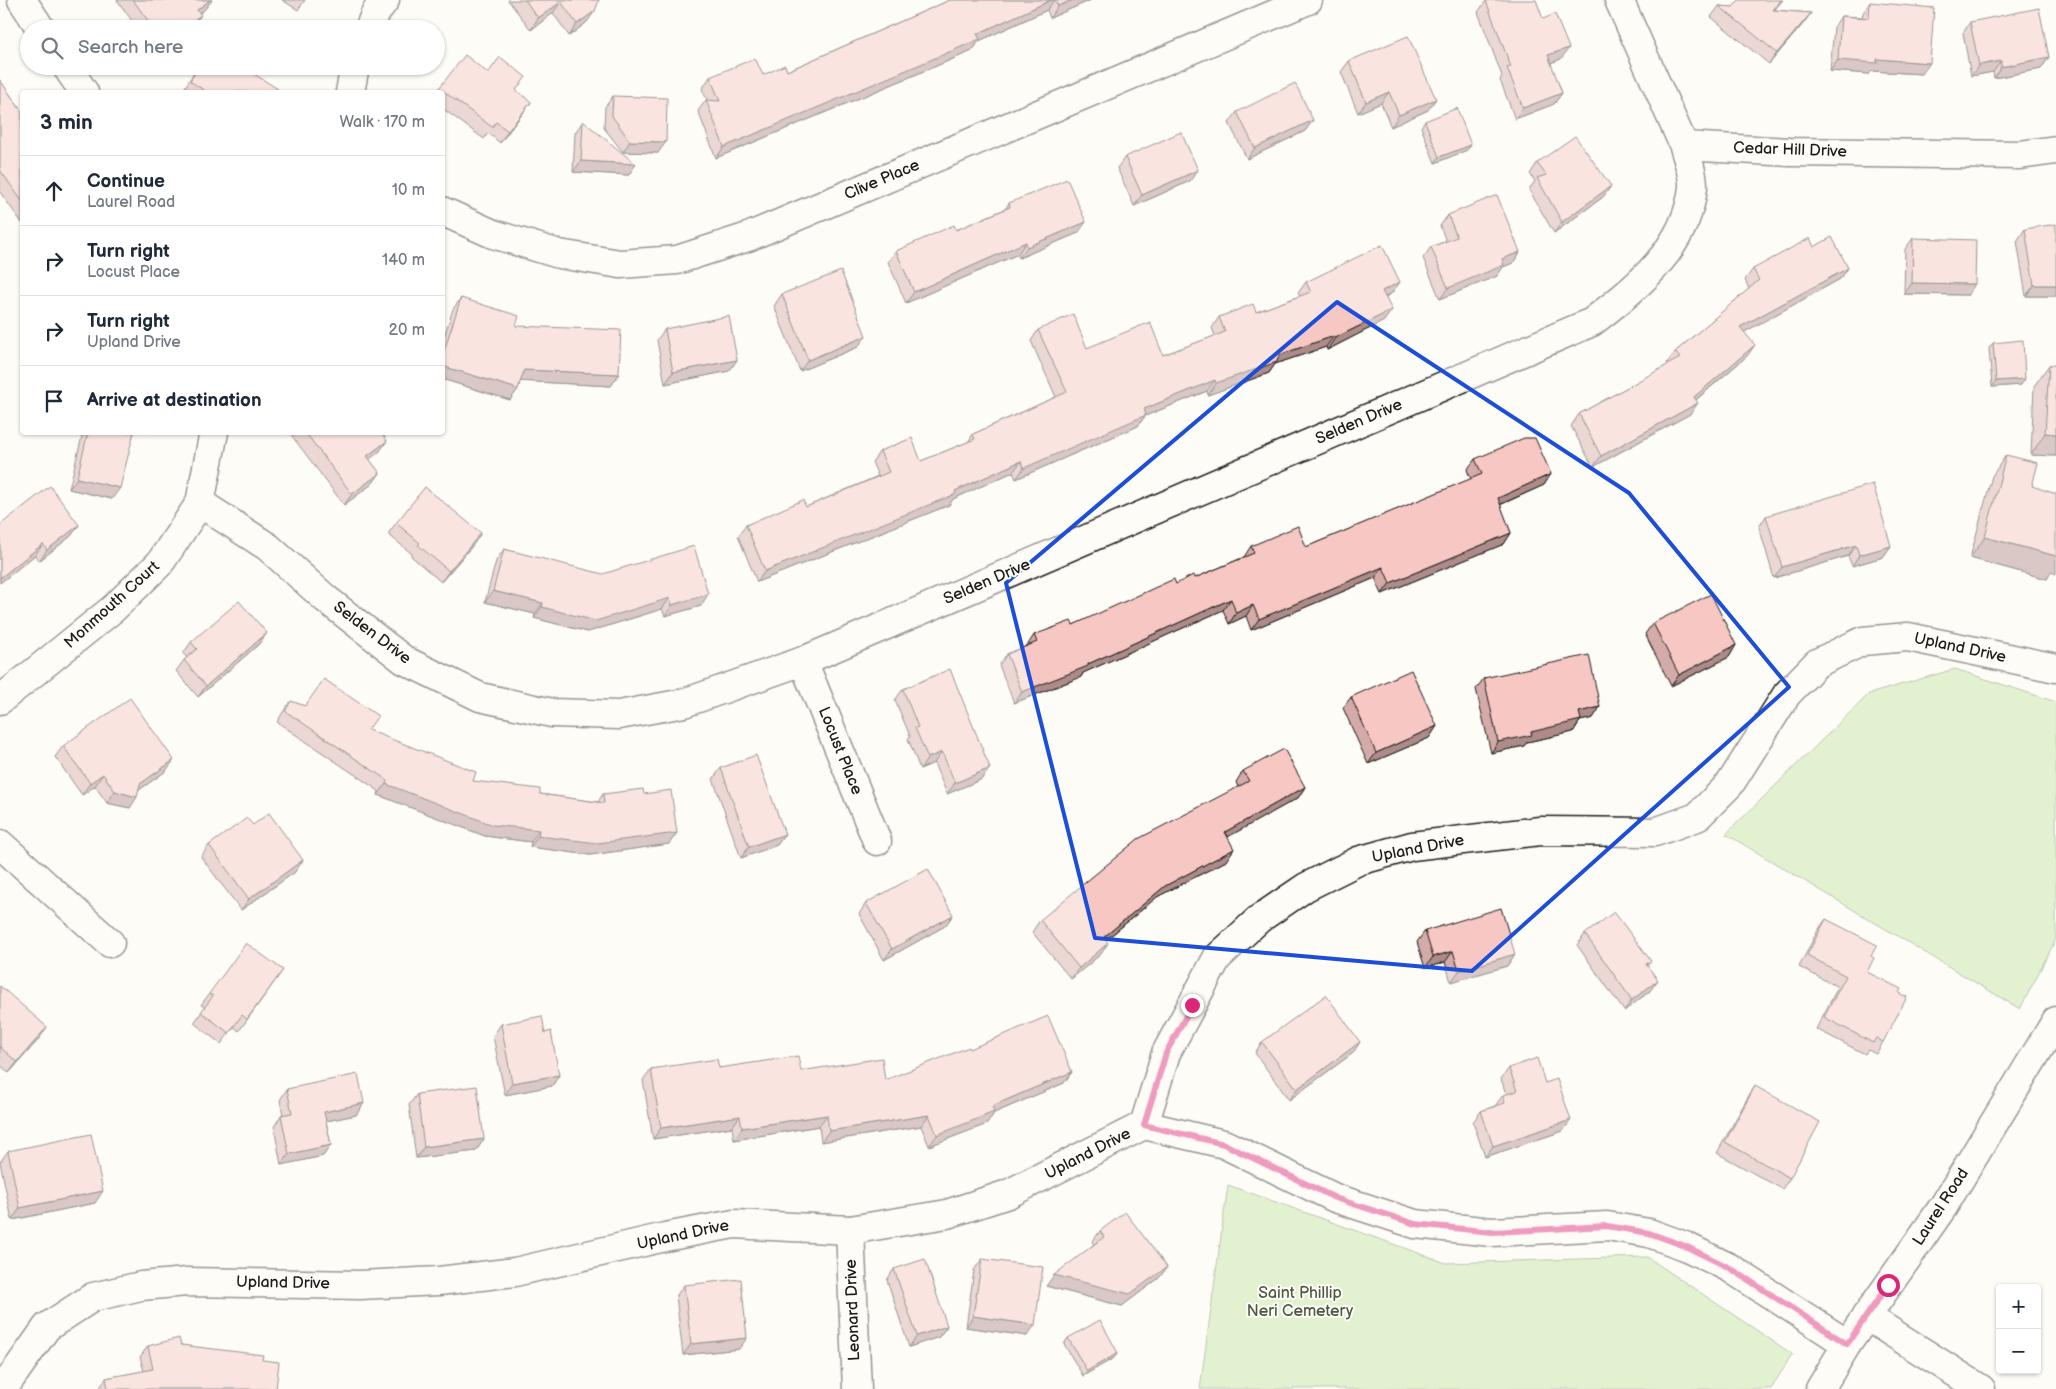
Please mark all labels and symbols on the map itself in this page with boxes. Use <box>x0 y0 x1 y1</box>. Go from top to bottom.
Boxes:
street label: Cedar Hill Drive <box>1733 139 1848 161</box>
street label: Clive Place <box>841 155 923 204</box>
street label: Selden Drive <box>1313 395 1406 449</box>
street label: Selden Drive <box>941 555 1034 609</box>
street label: Monmouth Court <box>61 557 163 653</box>
street label: Selden Drive <box>329 598 415 669</box>
street label: Upland Drive <box>1912 629 2008 667</box>
street label: Locust Place <box>814 704 866 798</box>
street label: Upland Drive <box>1370 831 1466 867</box>
route end <box>1181 994 1204 1017</box>
street label: Upland Drive <box>1042 1124 1134 1184</box>
street label: Laurel Road <box>1909 1165 1973 1249</box>
street label: Upland Drive <box>635 1216 731 1254</box>
street label: Leonard Drive <box>842 1258 864 1361</box>
street label: Upland Drive <box>236 1273 330 1293</box>
route start <box>1877 1274 1900 1297</box>
park label: Saint Phillip Neri Cemetery <box>1247 1284 1354 1321</box>

